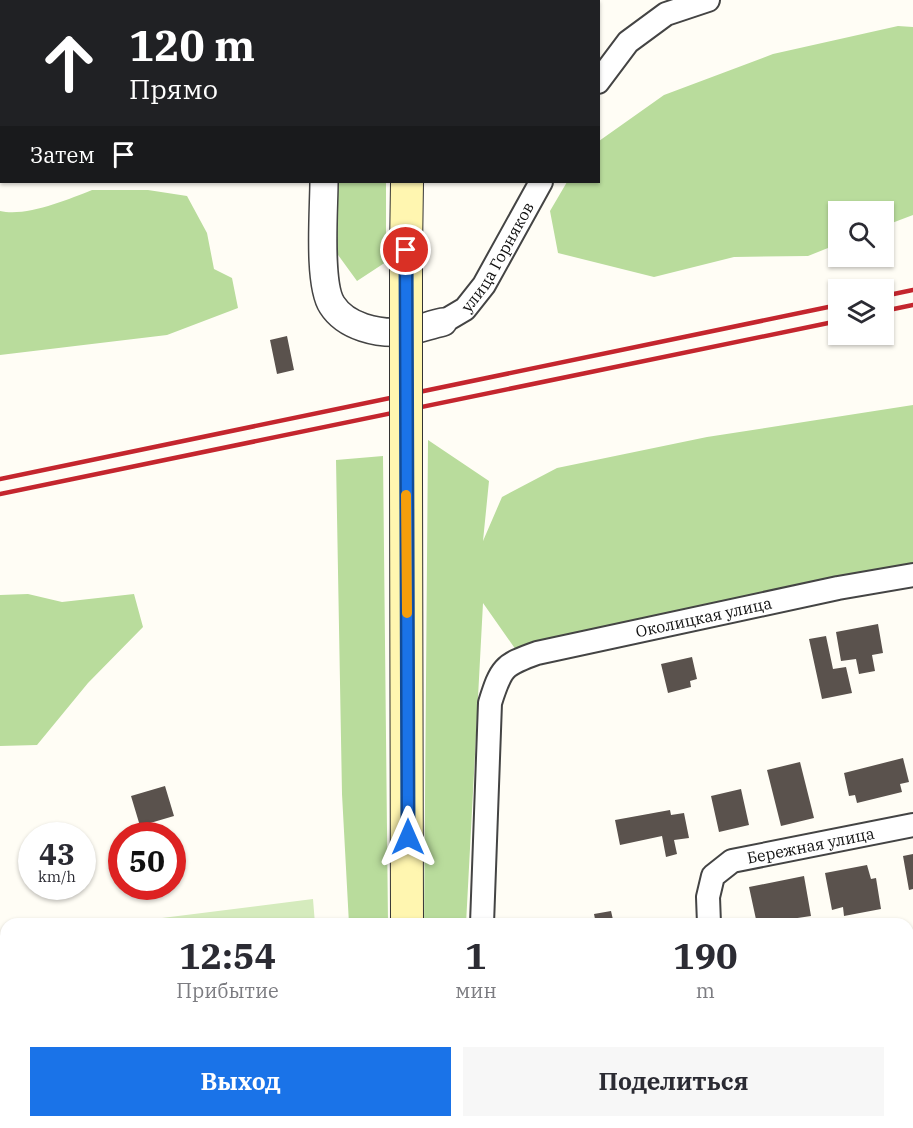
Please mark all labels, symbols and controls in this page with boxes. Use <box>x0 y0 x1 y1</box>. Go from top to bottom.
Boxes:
text: 120 m <box>129 18 255 73</box>
icon: ahead <box>30 24 108 102</box>
text: Прямо <box>129 71 218 106</box>
icon: arrive <box>107 138 140 171</box>
text: Затем <box>30 140 95 169</box>
street label: улица Горняков <box>456 198 538 316</box>
map controls <box>828 201 894 345</box>
button: search <box>828 201 894 267</box>
pin <box>380 224 431 275</box>
icon: arrive <box>389 233 422 266</box>
button: layers <box>828 279 894 345</box>
street label: Околицкая улица <box>634 593 774 641</box>
position arrow <box>376 805 440 869</box>
speed limit sign: 50 <box>108 822 186 900</box>
street label: Бережная улица <box>745 823 876 868</box>
text: 43 <box>39 834 75 873</box>
text: km/h <box>38 867 76 886</box>
text: 12:54 <box>179 932 276 979</box>
text: 1 <box>465 932 487 979</box>
text: 190 <box>673 932 738 979</box>
text: Прибытие <box>176 977 279 1004</box>
text: мин <box>455 977 497 1004</box>
text: m <box>696 977 715 1004</box>
button: Выход <box>30 1047 451 1116</box>
button: Поделиться <box>463 1047 884 1116</box>

